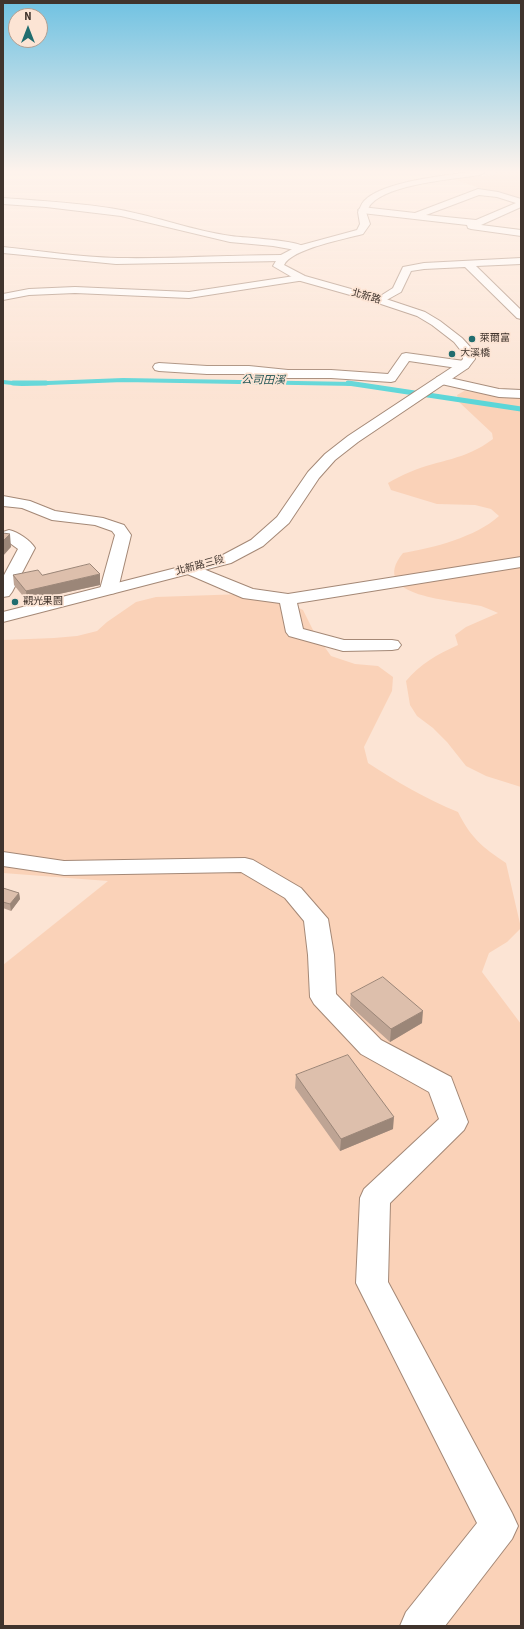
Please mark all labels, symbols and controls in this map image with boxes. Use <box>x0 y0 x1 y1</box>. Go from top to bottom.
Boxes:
north arrow <box>8 8 48 48</box>
text: N <box>24 9 32 24</box>
street label: 北新路 <box>350 287 382 307</box>
place label: 萊爾富 <box>480 333 510 345</box>
marker: 萊爾富 <box>467 334 477 344</box>
place label: 大溪橋 <box>460 348 490 360</box>
marker: 大溪橋 <box>447 349 457 359</box>
water label: 公司田溪 <box>241 374 285 388</box>
street label: 北新路三段 <box>174 554 226 578</box>
place label: 觀光果園 <box>23 596 63 608</box>
marker: 觀光果園 <box>10 597 20 607</box>

